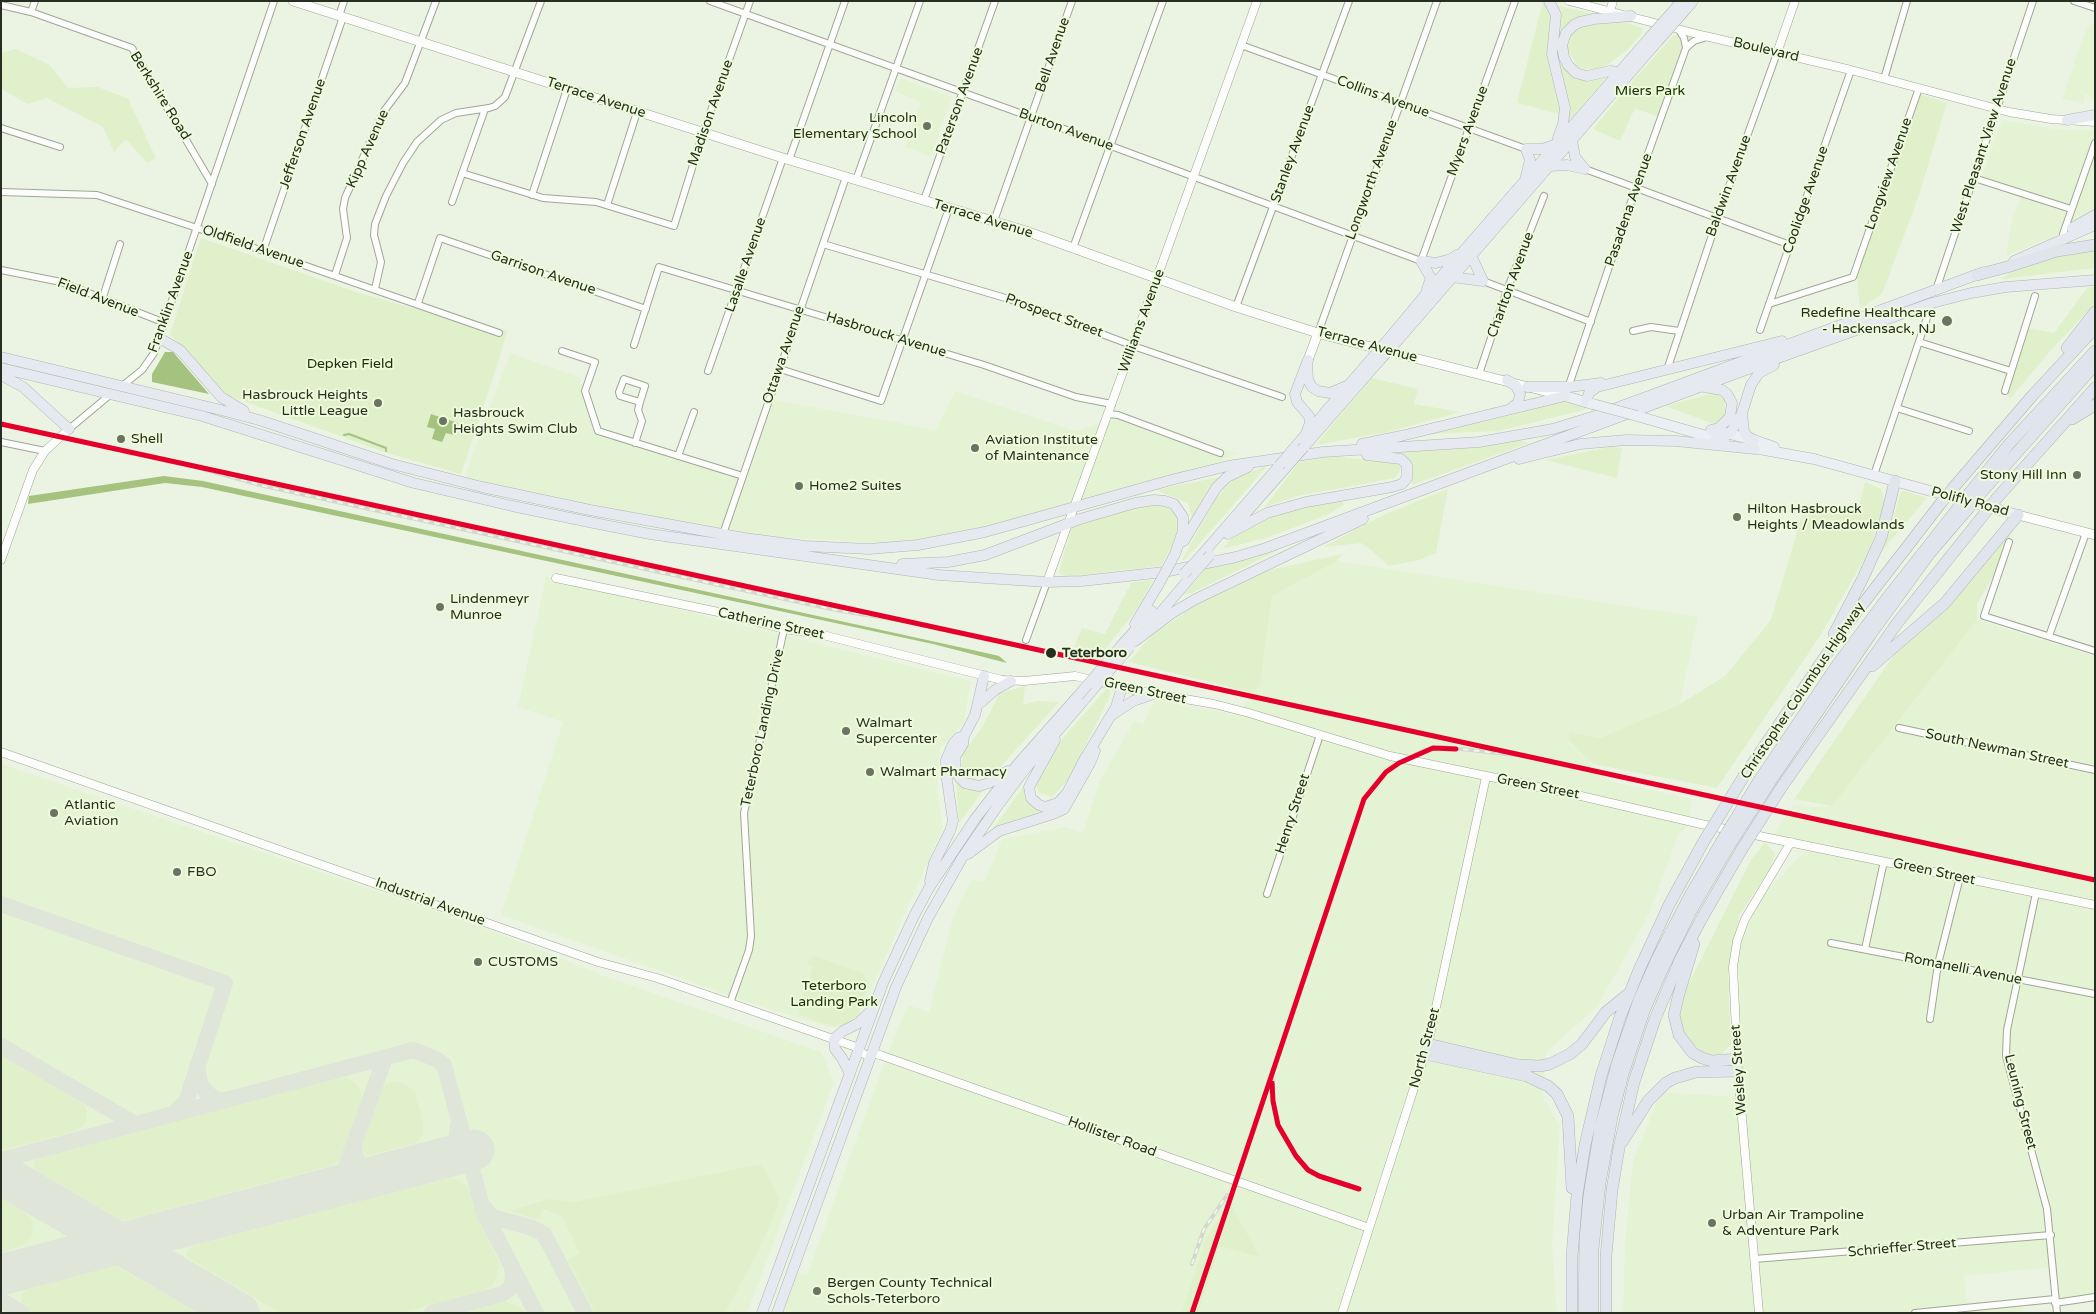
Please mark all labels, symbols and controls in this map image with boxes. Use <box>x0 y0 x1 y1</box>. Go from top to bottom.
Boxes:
street label: Bell Avenue <box>1032 15 1074 95</box>
street label: Boulevard <box>1731 34 1801 66</box>
street label: Paterson Avenue <box>933 45 987 157</box>
street label: Berkshire Road <box>126 49 194 143</box>
street label: West Pleasant View Avenue <box>1948 56 2020 236</box>
street label: Madison Avenue <box>685 58 737 168</box>
street label: Collins Avenue <box>1334 72 1432 122</box>
street label: Terrace Avenue <box>544 74 648 122</box>
street label: Jefferson Avenue <box>276 77 330 191</box>
park label: Miers Park <box>1615 83 1685 99</box>
street label: Myers Avenue <box>1444 84 1492 178</box>
street label: Stanley Avenue <box>1268 103 1318 205</box>
street label: Burton Avenue <box>1016 105 1116 155</box>
street label: Kipp Avenue <box>343 107 393 191</box>
place label: Lincoln Elementary School <box>793 110 917 142</box>
street label: Longview Avenue <box>1862 116 1916 232</box>
street label: Longworth Avenue <box>1342 118 1402 242</box>
marker: Lincoln Elementary School <box>921 120 933 132</box>
street label: Baldwin Avenue <box>1703 133 1755 239</box>
street label: Coolidge Avenue <box>1780 144 1832 256</box>
street label: Pasadena Avenue <box>1602 151 1656 269</box>
street label: Terrace Avenue <box>931 196 1035 242</box>
street label: Lasalle Avenue <box>722 215 770 315</box>
street label: Oldfield Avenue <box>200 222 306 272</box>
street label: Charlton Avenue <box>1484 230 1538 340</box>
street label: Garrison Avenue <box>488 247 598 299</box>
street label: Franklin Avenue <box>145 249 197 355</box>
street label: Williams Avenue <box>1115 267 1169 375</box>
street label: Field Avenue <box>55 275 141 321</box>
street label: Prospect Street <box>1003 291 1105 341</box>
street label: Ottawa Avenue <box>759 304 809 406</box>
place label: Redefine Healthcare - Hackensack, NJ <box>1800 305 1936 338</box>
street label: Hasbrouck Avenue <box>824 309 948 361</box>
marker: Redefine Healthcare - Hackensack, NJ <box>1940 314 1954 328</box>
street label: Terrace Avenue <box>1315 324 1419 366</box>
park label: Depken Field <box>307 356 393 372</box>
place label: Hasbrouck Heights Little League <box>242 387 368 420</box>
marker: Hasbrouck Heights Little League <box>372 397 384 409</box>
place label: Hasbrouck Heights Swim Club <box>453 405 578 438</box>
marker: Hasbrouck Heights Swim Club <box>437 415 449 427</box>
place label: Shell <box>131 431 163 447</box>
place label: Aviation Institute of Maintenance <box>985 432 1098 464</box>
marker: Shell <box>115 433 127 445</box>
marker: Aviation Institute of Maintenance <box>969 442 981 454</box>
place label: Stony Hill Inn <box>1980 467 2067 483</box>
marker: Stony Hill Inn <box>2071 469 2083 481</box>
place label: Home2 Suites <box>809 478 901 494</box>
marker: Home2 Suites <box>793 480 805 492</box>
street label: Polifly Road <box>1929 484 2011 520</box>
place label: Hilton Hasbrouck Heights / Meadowlands <box>1747 501 1904 534</box>
marker: Hilton Hasbrouck Heights / Meadowlands <box>1731 511 1743 523</box>
place label: Lindenmeyr Munroe <box>450 591 529 624</box>
street label: Christopher Columbus Highway <box>1737 599 1869 783</box>
marker: Lindenmeyr Munroe <box>434 601 446 613</box>
street label: Catherine Street <box>716 605 826 643</box>
place label: Teterboro <box>1062 645 1127 661</box>
marker: Teterboro <box>1044 646 1058 660</box>
street label: Teterboro Landing Drive <box>738 648 788 808</box>
street label: Green Street <box>1102 674 1188 708</box>
place label: Walmart Supercenter <box>856 715 937 748</box>
marker: Walmart Supercenter <box>840 725 852 737</box>
street label: South Newman Street <box>1924 726 2070 772</box>
place label: Walmart Pharmacy <box>880 764 1007 780</box>
marker: Walmart Pharmacy <box>864 766 876 778</box>
street label: Green Street <box>1495 771 1581 803</box>
street label: Henry Street <box>1272 772 1314 856</box>
place label: Atlantic Aviation <box>64 797 118 830</box>
marker: Atlantic Aviation <box>48 807 60 819</box>
street label: Green Street <box>1891 855 1977 889</box>
place label: FBO <box>187 864 217 880</box>
marker: FBO <box>171 866 183 878</box>
street label: Industrial Avenue <box>373 874 487 930</box>
street label: Romanelli Avenue <box>1903 949 2023 989</box>
place label: CUSTOMS <box>488 954 558 970</box>
marker: CUSTOMS <box>472 956 484 968</box>
park label: Teterboro Landing Park <box>790 978 878 1010</box>
street label: North Street <box>1406 1006 1444 1090</box>
street label: Wesley Street <box>1727 1024 1751 1116</box>
street label: Leuning Street <box>2000 1053 2040 1151</box>
street label: Hollister Road <box>1065 1113 1159 1161</box>
place label: Urban Air Trampoline & Adventure Park <box>1722 1207 1864 1240</box>
marker: Urban Air Trampoline & Adventure Park <box>1706 1217 1718 1229</box>
street label: Schrieffer Street <box>1847 1235 1957 1261</box>
place label: Bergen County Technical Schols-Teterboro <box>827 1275 992 1308</box>
marker: Bergen County Technical Schols-Teterboro <box>811 1285 823 1297</box>

